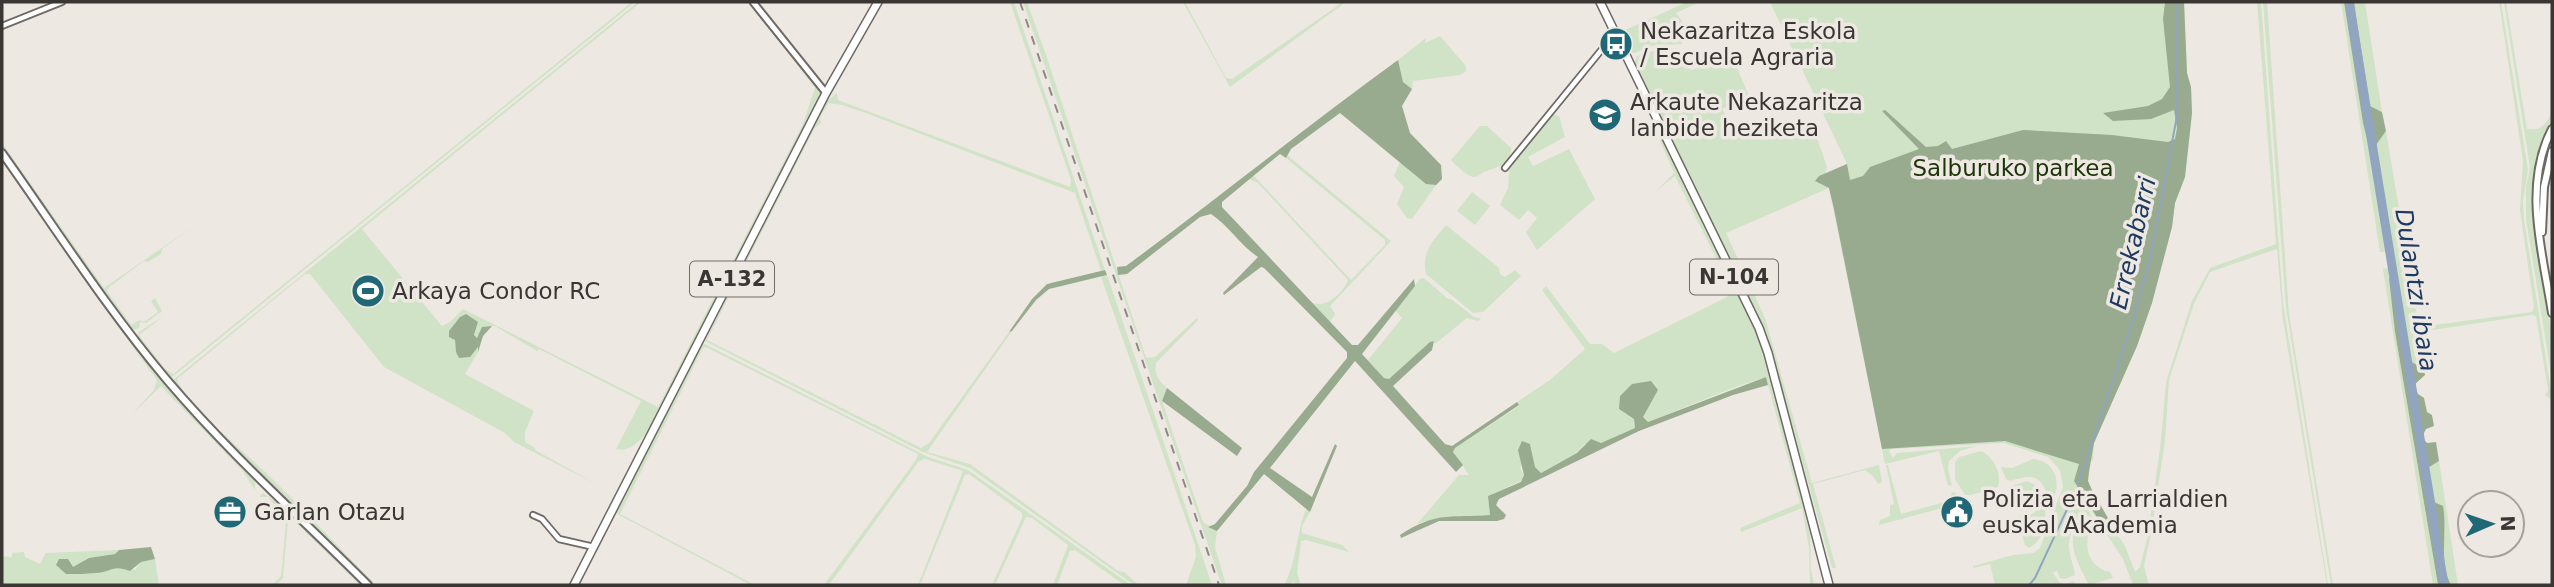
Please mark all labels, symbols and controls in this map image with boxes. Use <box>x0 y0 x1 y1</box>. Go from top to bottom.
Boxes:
place label: Nekazaritza Eskola / Escuela Agraria <box>1640 18 1856 70</box>
bus stop icon: Nekazaritza Eskola / Escuela Agraria <box>1597 25 1635 63</box>
place label: Arkaute Nekazaritza lanbide heziketa <box>1630 89 1863 141</box>
school or university icon: Arkaute Nekazaritza lanbide heziketa <box>1586 96 1624 134</box>
park label: Salburuko parkea <box>1912 155 2114 181</box>
water label: Errekabarri <box>2104 174 2162 312</box>
water label: Dulantzi ibaia <box>2389 207 2443 373</box>
road number: N-104 <box>1690 260 1778 294</box>
road number: A-132 <box>690 262 774 296</box>
sports icon: Arkaya Condor RC <box>349 272 387 310</box>
place label: Arkaya Condor RC <box>392 278 600 304</box>
place label: Polizia eta Larrialdien euskal Akademia <box>1982 486 2228 538</box>
north arrow <box>2456 489 2526 559</box>
office icon: Garlan Otazu <box>211 493 249 531</box>
public building icon: Polizia eta Larrialdien euskal Akademia <box>1938 493 1976 531</box>
place label: Garlan Otazu <box>254 499 406 525</box>
text: N <box>2497 515 2519 532</box>

